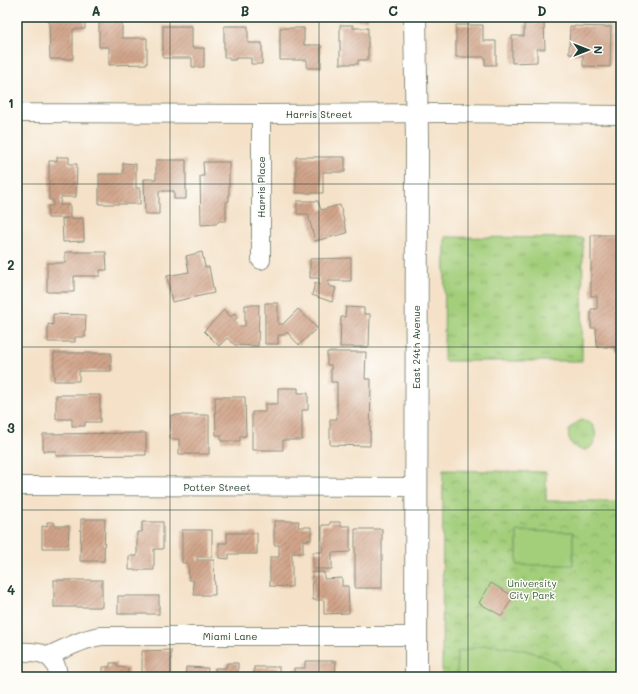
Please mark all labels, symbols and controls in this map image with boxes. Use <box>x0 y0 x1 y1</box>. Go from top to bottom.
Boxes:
text: A <box>91 2 101 19</box>
text: B <box>241 2 250 19</box>
text: C <box>388 2 398 19</box>
text: D <box>537 2 547 19</box>
north arrow <box>568 30 608 70</box>
text: N <box>591 46 606 54</box>
text: 1 <box>8 94 14 111</box>
street label: Harris Street <box>286 107 352 121</box>
street label: Harris Place <box>254 156 268 218</box>
text: 2 <box>7 256 15 273</box>
street label: East 24th Avenue <box>409 305 423 389</box>
text: 3 <box>7 419 15 436</box>
street label: Potter Street <box>183 480 251 494</box>
park label: University City Park <box>507 576 557 602</box>
text: 4 <box>7 581 15 598</box>
street label: Miami Lane <box>203 629 257 643</box>

